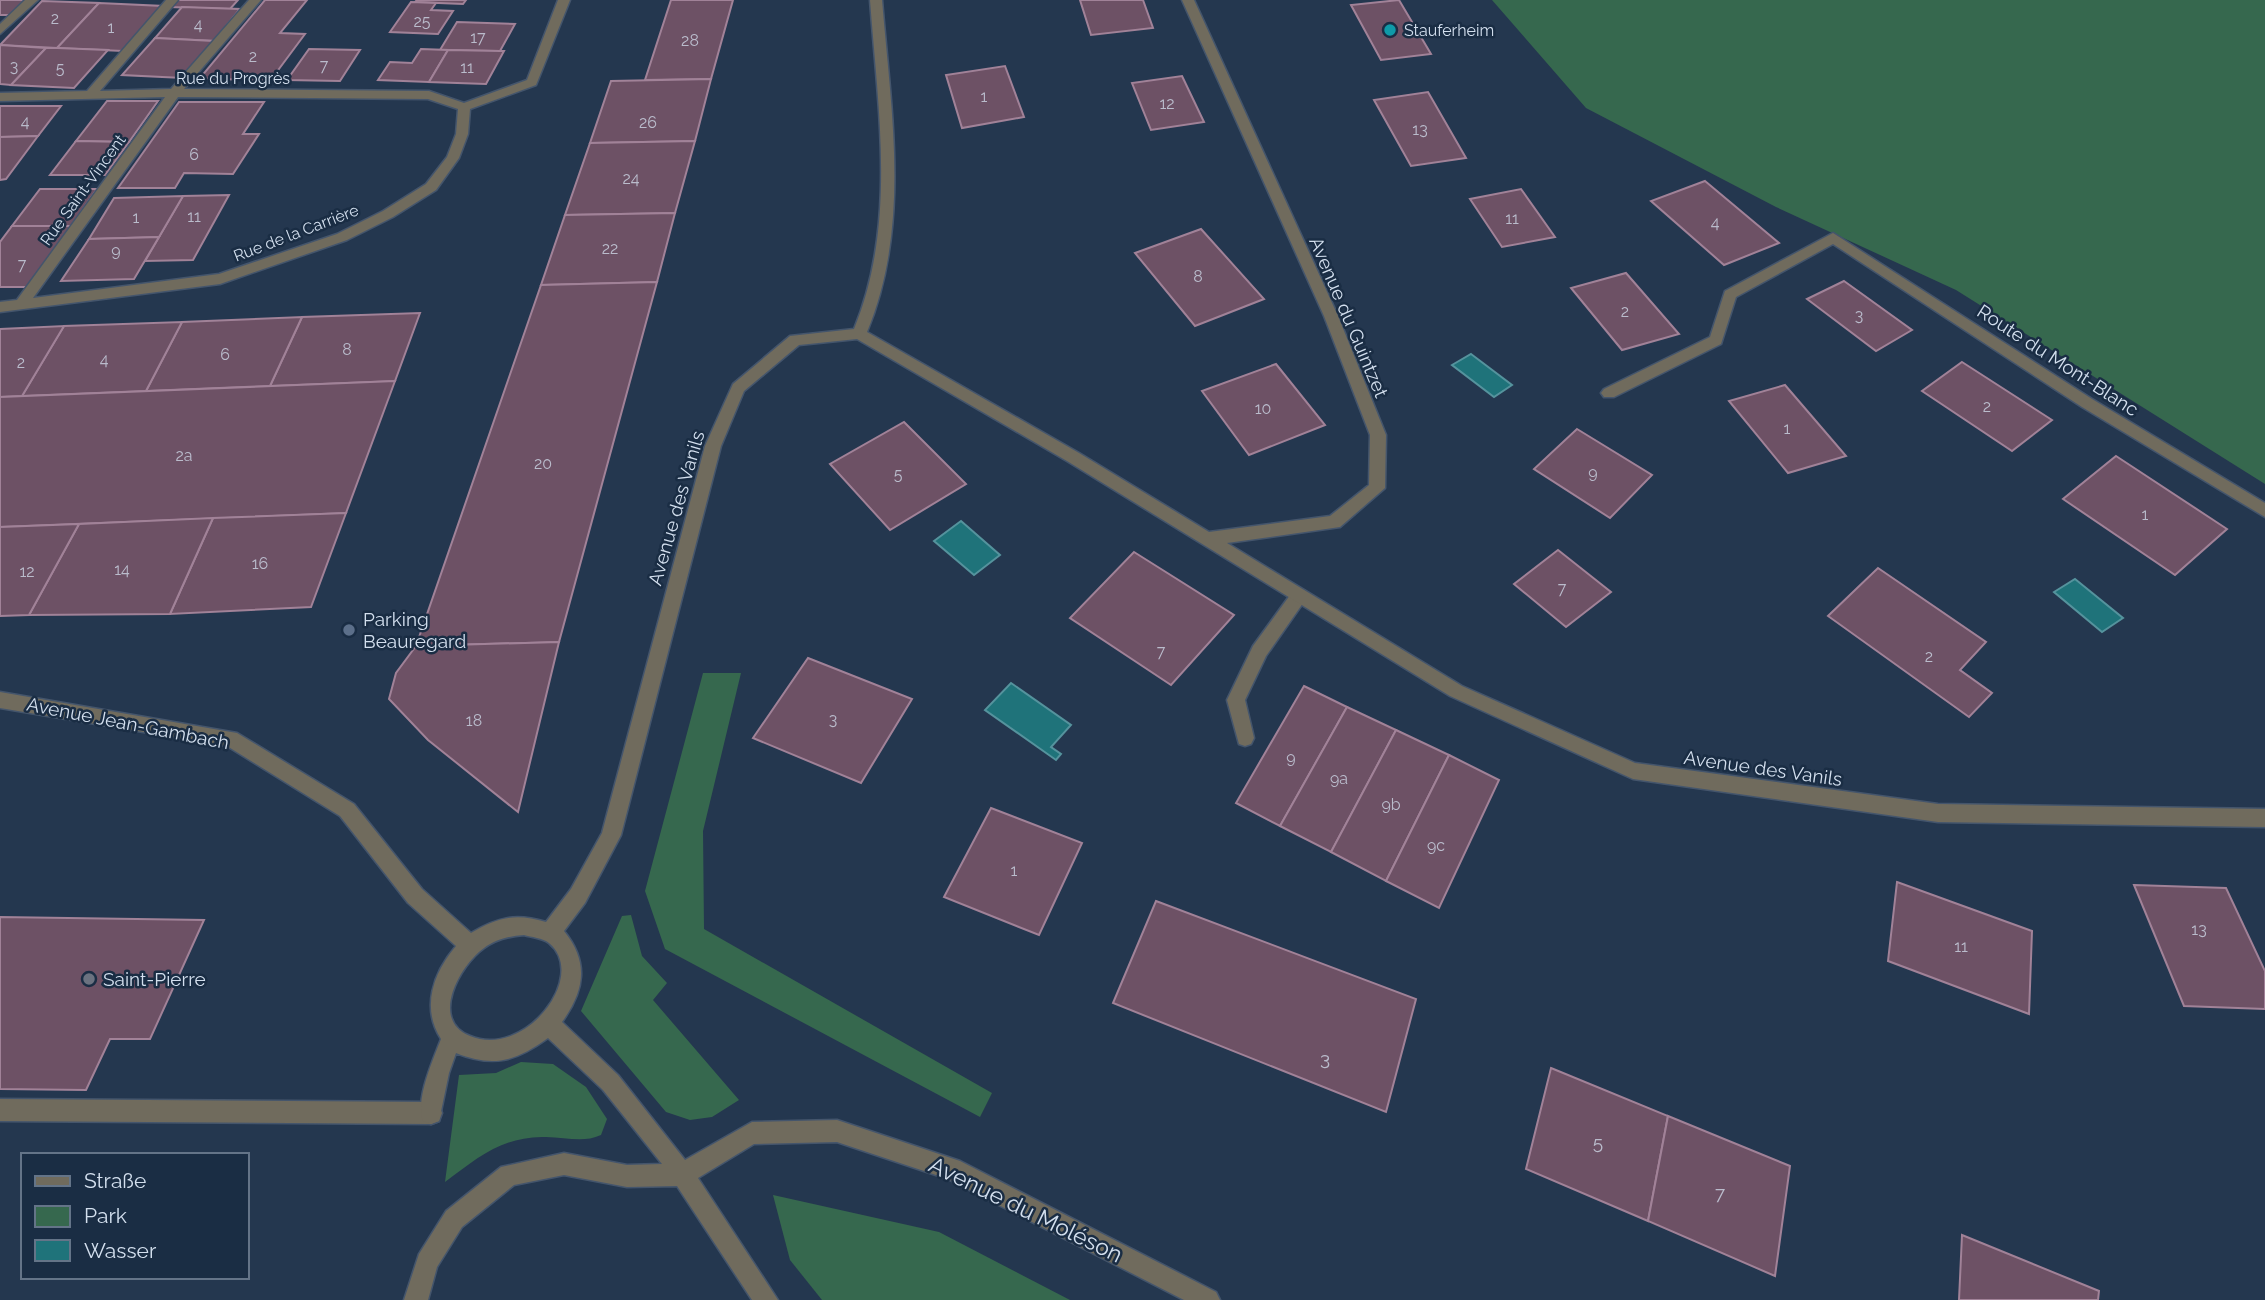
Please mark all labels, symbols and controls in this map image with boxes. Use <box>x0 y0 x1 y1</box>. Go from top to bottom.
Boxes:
house number: 2 <box>51 9 59 28</box>
house number: 25 <box>413 12 431 31</box>
house number: 4 <box>194 15 203 34</box>
house number: 1 <box>108 18 115 37</box>
place label: Stauferheim <box>1404 21 1494 40</box>
marker: Stauferheim <box>1382 22 1398 38</box>
house number: 17 <box>470 28 486 47</box>
house number: 28 <box>681 31 699 50</box>
house number: 2 <box>249 47 257 66</box>
house number: 7 <box>320 56 329 75</box>
house number: 3 <box>10 57 18 76</box>
house number: 11 <box>460 58 474 77</box>
house number: 5 <box>56 59 65 78</box>
street label: Rue du Progrès <box>176 69 290 88</box>
house number: 1 <box>981 87 988 106</box>
house number: 12 <box>1159 94 1175 113</box>
house number: 4 <box>21 112 30 131</box>
house number: 26 <box>639 113 657 132</box>
house number: 13 <box>1412 120 1428 139</box>
street label: Rue Saint-Vincent <box>36 130 130 249</box>
house number: 6 <box>189 145 199 164</box>
house number: 24 <box>622 169 640 188</box>
street label: Rue de la Carrière <box>231 200 361 266</box>
house number: 11 <box>187 207 201 226</box>
house number: 1 <box>133 208 140 227</box>
house number: 11 <box>1505 209 1519 228</box>
house number: 4 <box>1711 213 1720 232</box>
street label: Avenue du Guintzet <box>1305 233 1393 401</box>
house number: 22 <box>602 239 618 258</box>
house number: 9 <box>111 241 121 260</box>
house number: 7 <box>18 255 27 274</box>
house number: 8 <box>1193 267 1203 286</box>
street label: Route du Mont-Blanc <box>1973 300 2143 420</box>
house number: 2 <box>1621 302 1629 321</box>
house number: 3 <box>1855 306 1863 325</box>
house number: 8 <box>342 340 352 359</box>
house number: 6 <box>220 345 230 364</box>
house number: 4 <box>100 350 109 369</box>
house number: 2 <box>17 353 25 372</box>
house number: 2 <box>1983 397 1991 416</box>
house number: 10 <box>1255 399 1271 418</box>
house number: 1 <box>1784 419 1791 438</box>
street label: Avenue des Vanils <box>643 428 709 588</box>
house number: 2a <box>175 446 193 465</box>
house number: 20 <box>534 454 552 473</box>
house number: 9 <box>1588 463 1598 482</box>
house number: 5 <box>894 465 903 484</box>
house number: 1 <box>2142 505 2149 524</box>
house number: 16 <box>252 554 268 573</box>
house number: 14 <box>114 560 130 579</box>
house number: 12 <box>19 562 35 581</box>
house number: 7 <box>1558 579 1567 598</box>
place label: Parking Beauregard <box>363 608 466 652</box>
marker: Parking Beauregard <box>341 622 357 638</box>
house number: 7 <box>1157 642 1166 661</box>
house number: 2 <box>1925 647 1933 666</box>
street label: Avenue Jean-Gambach <box>25 693 231 753</box>
house number: 3 <box>829 710 837 729</box>
house number: 18 <box>466 711 482 730</box>
street label: Avenue des Vanils <box>1682 746 1844 790</box>
house number: 9 <box>1286 748 1296 767</box>
house number: 9a <box>1330 769 1348 788</box>
house number: 9b <box>1381 795 1401 814</box>
house number: 9c <box>1427 836 1445 855</box>
house number: 1 <box>1011 861 1018 880</box>
house number: 13 <box>2191 920 2207 939</box>
house number: 11 <box>1954 937 1968 956</box>
place label: Saint-Pierre <box>103 968 206 990</box>
marker: Saint-Pierre <box>81 971 97 987</box>
house number: 3 <box>1320 1047 1330 1069</box>
house number: 5 <box>1593 1131 1603 1153</box>
street label: Avenue du Moléson <box>925 1150 1127 1268</box>
legend <box>21 1153 248 1279</box>
text: Straße <box>84 1168 146 1193</box>
house number: 7 <box>1715 1182 1725 1204</box>
text: Park <box>84 1203 127 1228</box>
text: Wasser <box>84 1238 157 1263</box>

